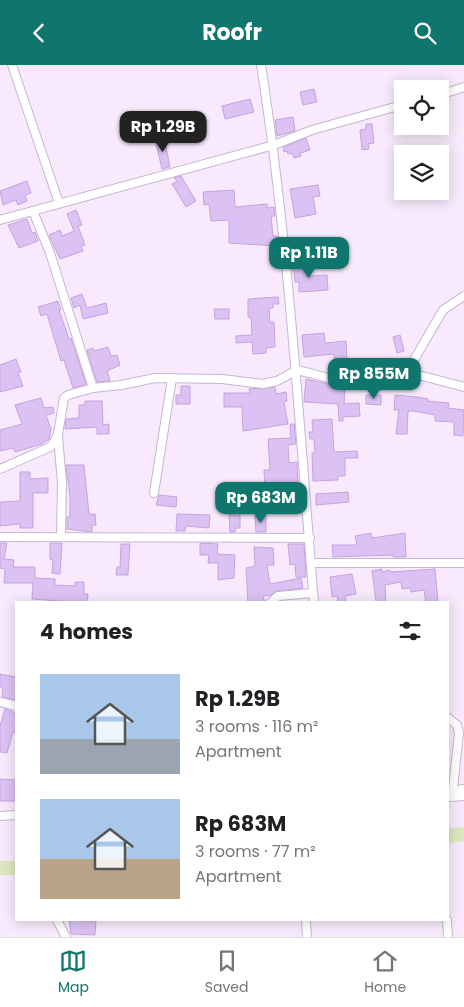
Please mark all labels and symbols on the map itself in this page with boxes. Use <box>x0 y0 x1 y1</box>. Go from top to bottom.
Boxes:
pin: Rp 1.29B <box>111 111 215 153</box>
pin: Rp 1.11B <box>257 237 361 279</box>
pin: Rp 855M <box>328 357 420 400</box>
pin: Rp 683M <box>215 481 307 524</box>

